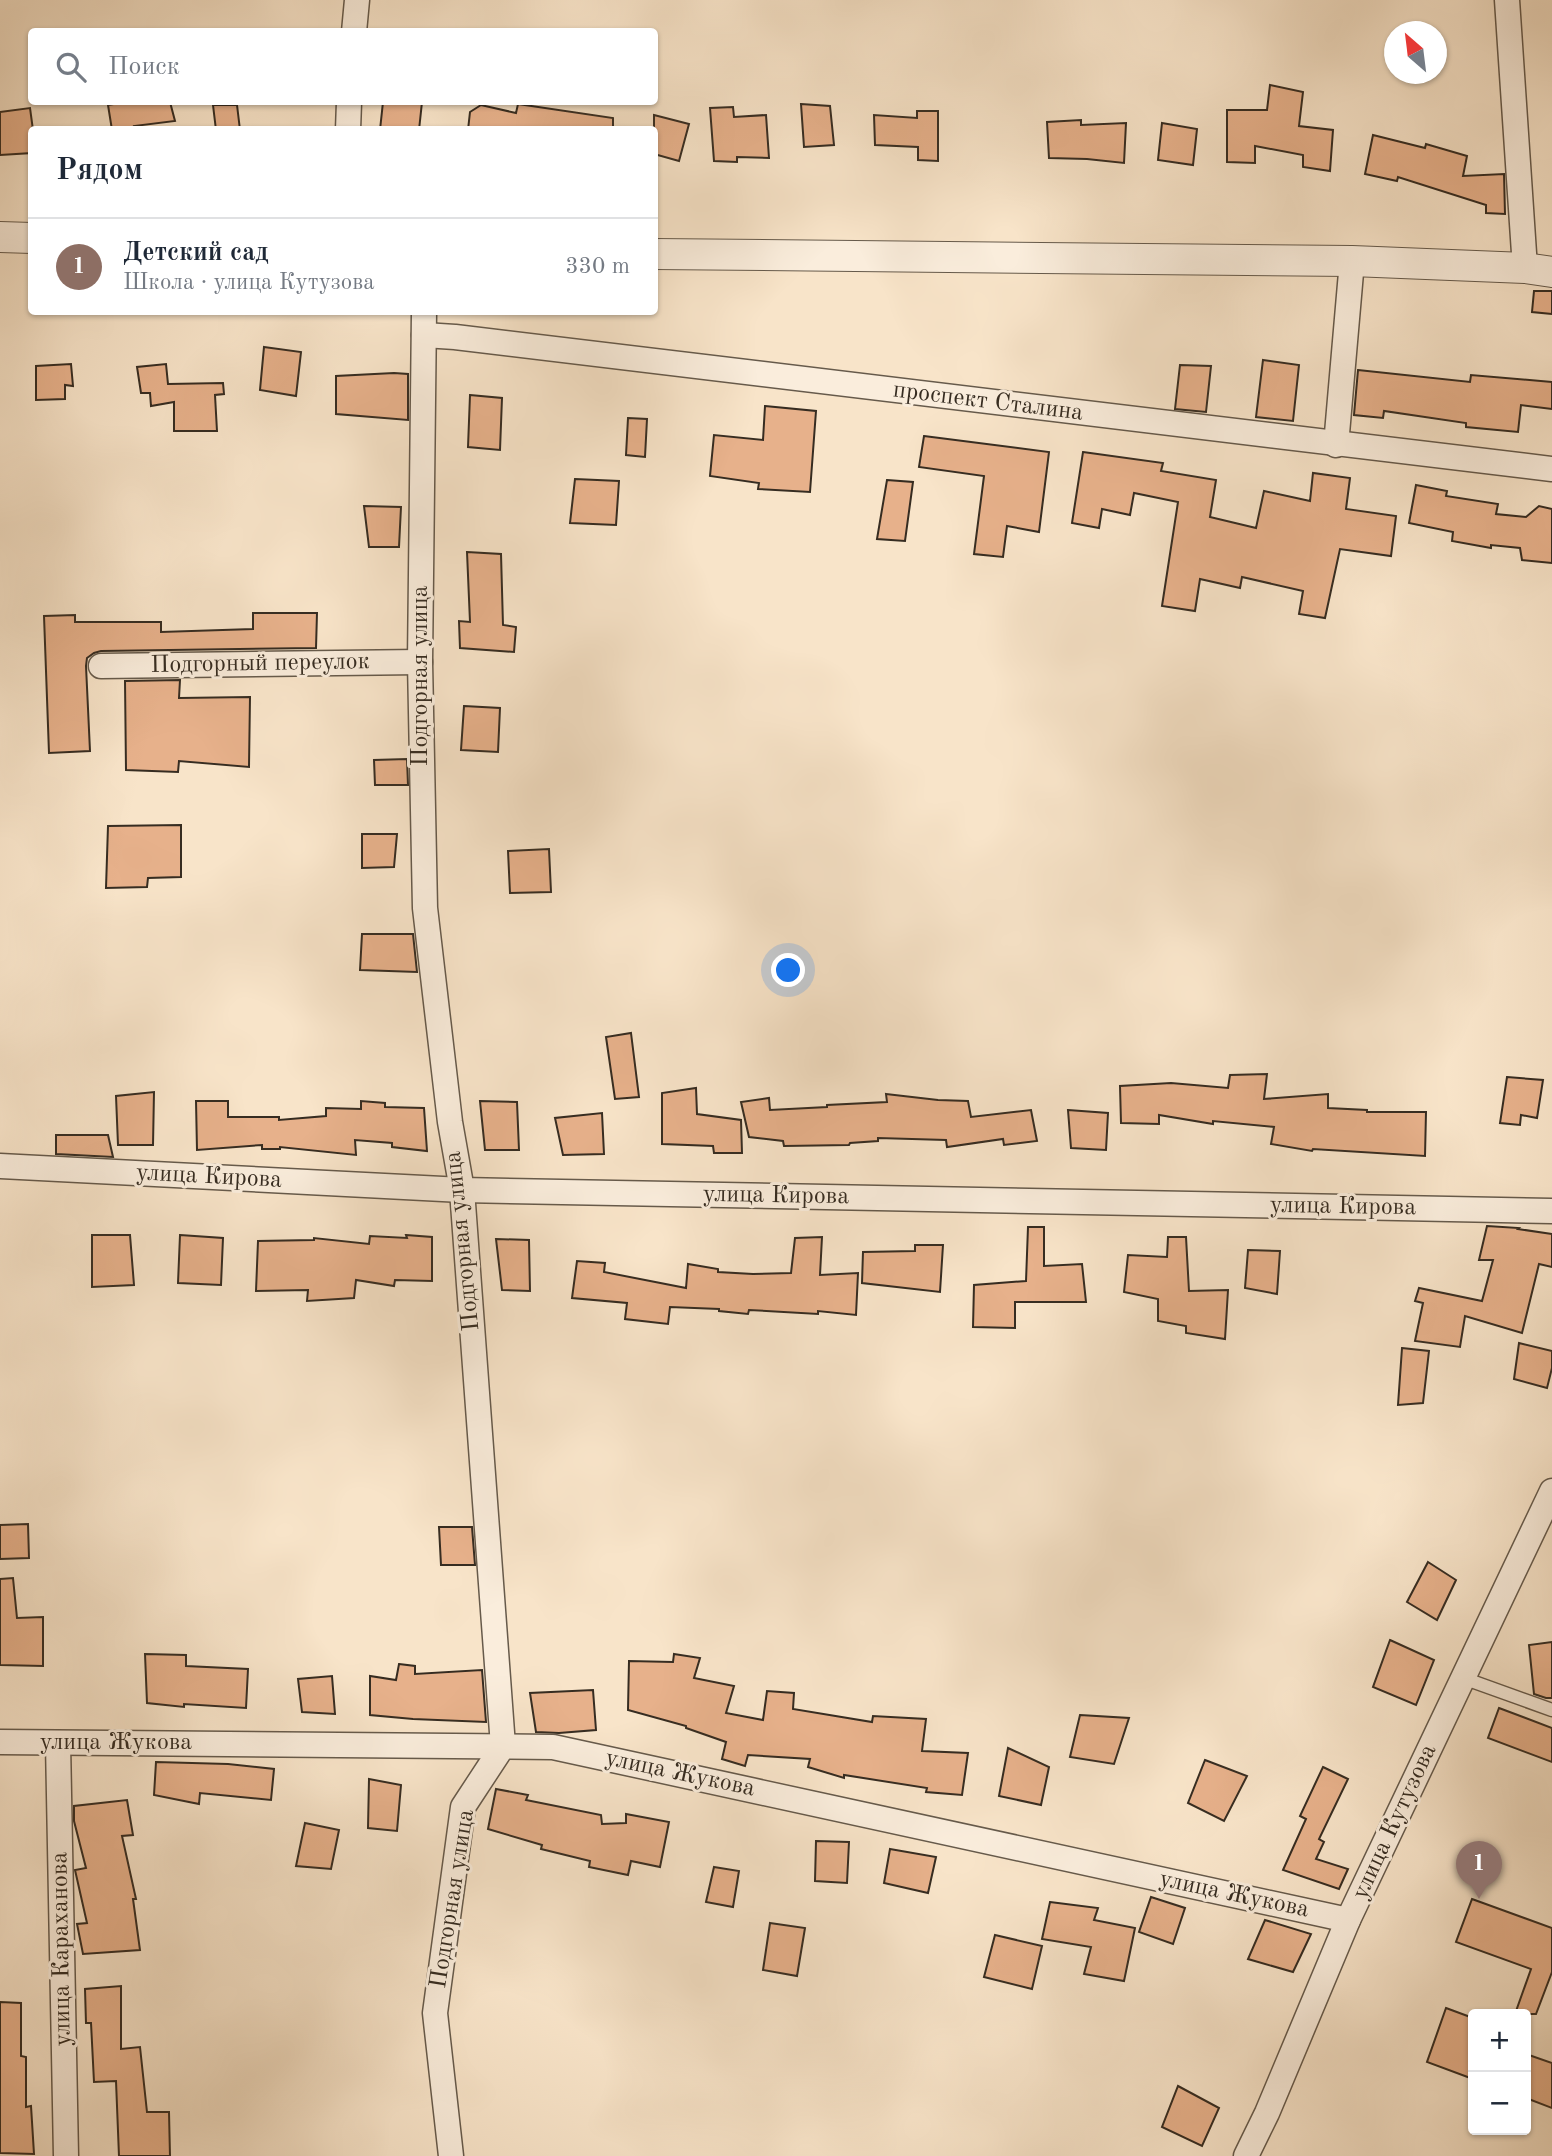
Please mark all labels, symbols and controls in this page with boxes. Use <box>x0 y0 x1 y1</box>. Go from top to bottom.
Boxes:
north arrow <box>1384 21 1447 84</box>
search box <box>28 28 658 105</box>
icon: search <box>52 48 90 86</box>
text: Поиск <box>108 54 180 80</box>
text: Рядом <box>56 156 143 186</box>
text: Детский сад <box>123 240 269 266</box>
text: 1 <box>72 255 86 278</box>
text: 330 m <box>565 255 630 278</box>
text: Школа · улица Кутузова <box>123 271 375 294</box>
street label: проспект Сталина <box>891 378 1085 426</box>
street label: Подгорная улица <box>409 585 433 767</box>
street label: Подгорный переулок <box>150 650 370 678</box>
your location <box>771 953 805 987</box>
street label: Подгорная улица <box>442 1150 484 1332</box>
street label: улица Кирова <box>135 1161 283 1193</box>
street label: улица Кирова <box>703 1183 849 1209</box>
street label: улица Кирова <box>1270 1194 1416 1220</box>
street label: улица Жукова <box>40 1731 192 1755</box>
street label: улица Кутузова <box>1349 1741 1441 1903</box>
street label: улица Жукова <box>603 1746 757 1802</box>
street label: Подгорная улица <box>427 1808 479 1990</box>
pin: 1 <box>1456 1841 1502 1899</box>
street label: улица Караханова <box>48 1851 76 2046</box>
street label: улица Жукова <box>1157 1867 1311 1923</box>
map controls <box>1468 2009 1531 2135</box>
button: + <box>1468 2009 1531 2072</box>
button: − <box>1468 2072 1531 2135</box>

